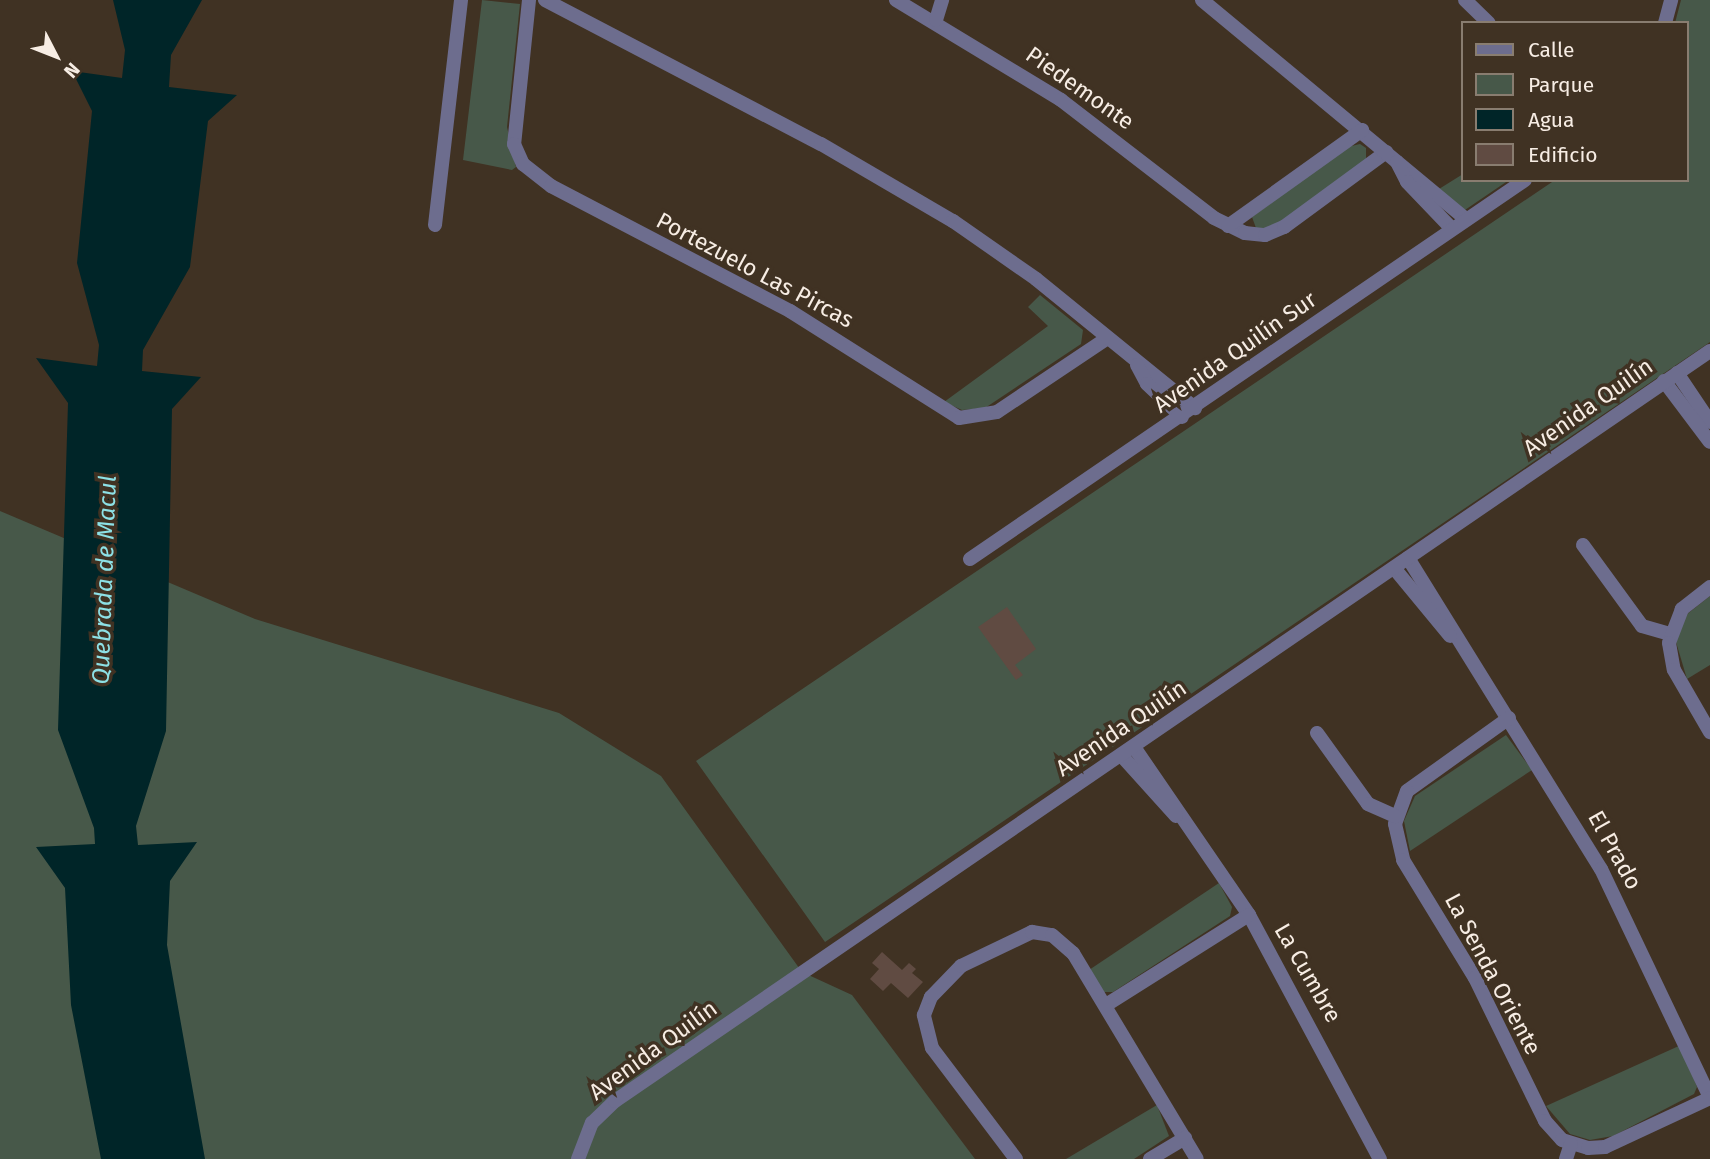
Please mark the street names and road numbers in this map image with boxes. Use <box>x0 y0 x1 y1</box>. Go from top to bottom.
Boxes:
street label: Piedemonte <box>1021 41 1139 135</box>
street label: Portezuelo Las Pircas <box>652 206 858 334</box>
street label: Avenida Quilín Sur <box>1148 285 1322 419</box>
street label: Avenida Quilín <box>1518 352 1658 462</box>
street label: Avenida Quilín <box>1050 674 1192 782</box>
street label: El Prado <box>1582 806 1648 894</box>
street label: La Senda Oriente <box>1439 889 1547 1059</box>
street label: La Cumbre <box>1269 919 1347 1027</box>
street label: Avenida Quilín <box>584 994 722 1106</box>

